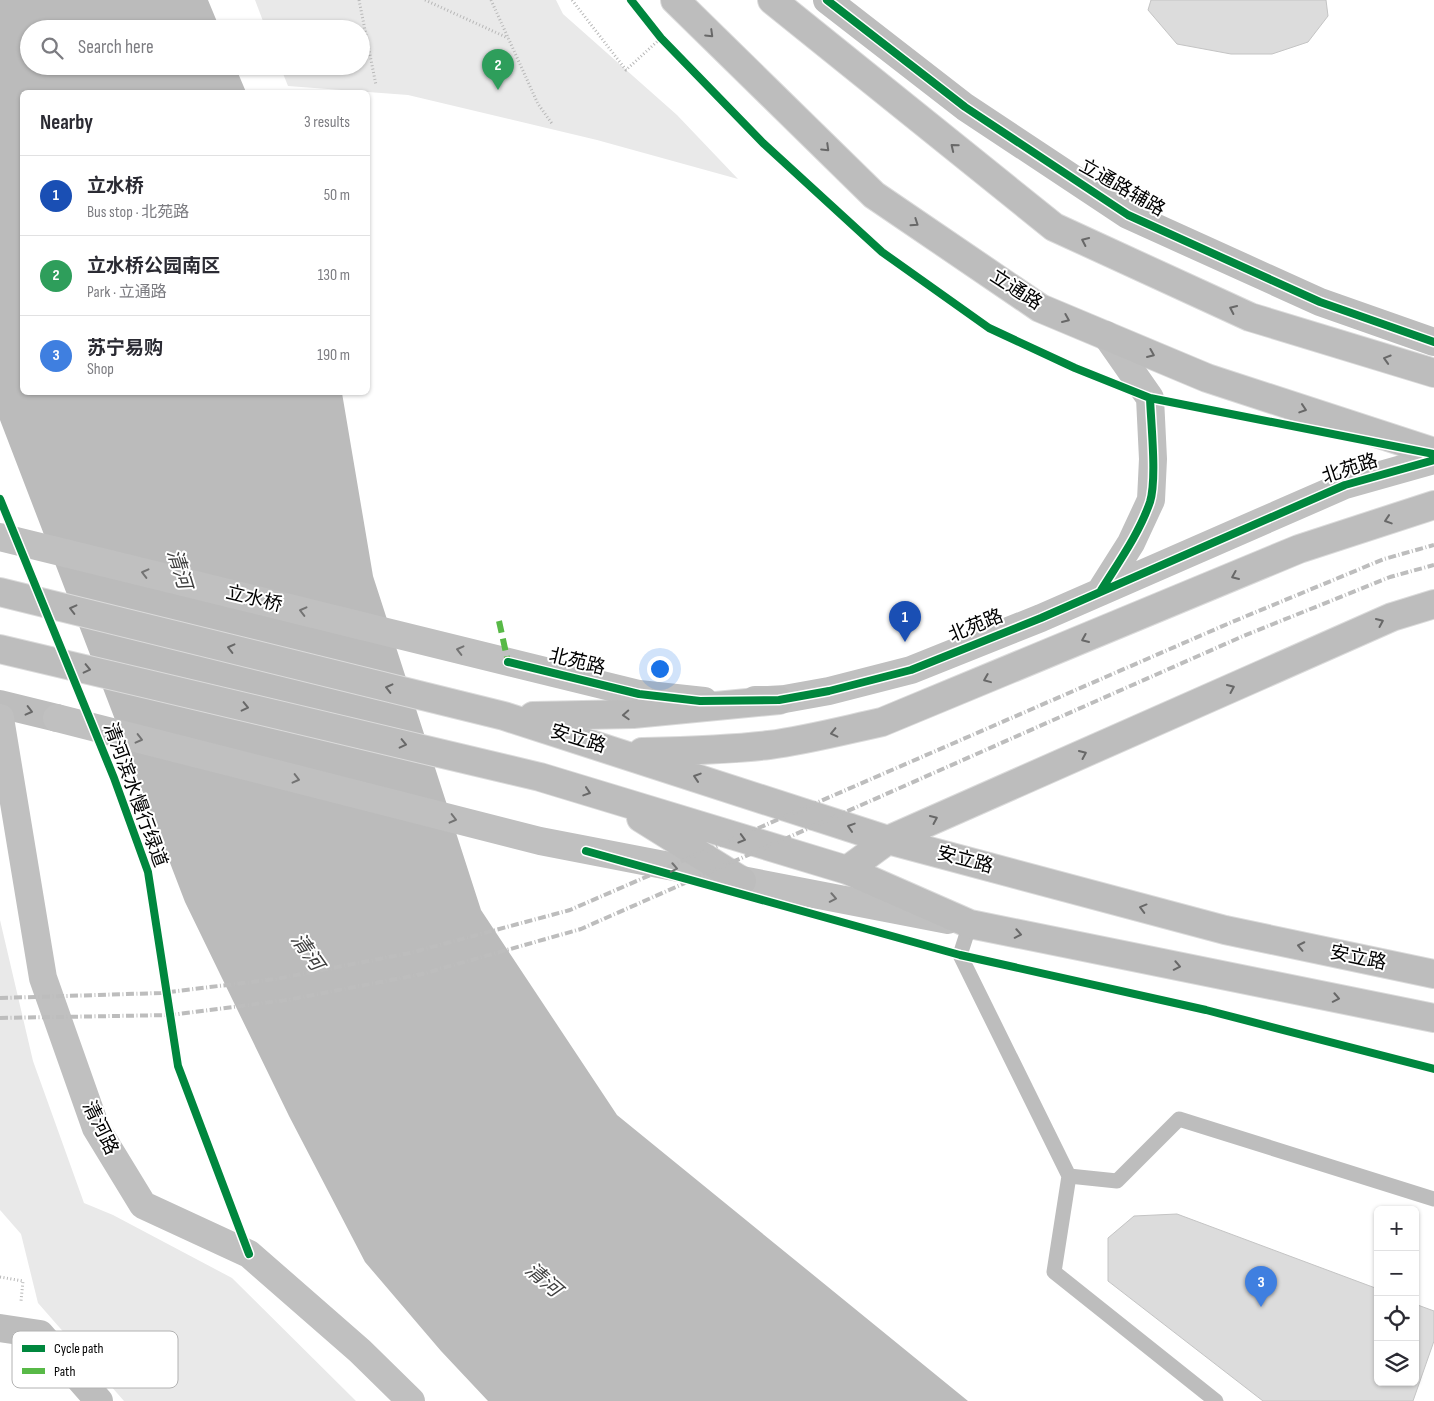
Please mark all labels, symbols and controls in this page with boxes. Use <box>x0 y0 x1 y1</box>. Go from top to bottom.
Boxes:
search box <box>20 20 370 75</box>
one-way arrow <box>704 28 713 37</box>
icon: search <box>38 34 66 62</box>
text: Search here <box>78 36 154 59</box>
pin: 2 <box>482 49 514 90</box>
text: Nearby <box>40 110 93 135</box>
text: 3 results <box>304 113 350 132</box>
one-way arrow <box>820 142 829 151</box>
one-way arrow <box>951 144 960 152</box>
street label: 立通路辅路 <box>1075 154 1169 222</box>
text: 立水桥 <box>87 175 144 198</box>
text: 1 <box>53 186 59 205</box>
text: 50 m <box>324 186 350 205</box>
text: Bus stop · 北苑路 <box>87 203 189 222</box>
one-way arrow <box>909 217 918 226</box>
one-way arrow <box>1081 237 1090 248</box>
text: 立水桥公园南区 <box>87 255 220 278</box>
street label: 立通路 <box>986 265 1046 315</box>
text: 2 <box>52 266 60 285</box>
text: 130 m <box>318 266 350 285</box>
text: Park · 立通路 <box>87 283 167 302</box>
one-way arrow <box>1229 305 1238 315</box>
one-way arrow <box>1061 312 1070 323</box>
text: 苏宁易购 <box>87 337 163 360</box>
text: 3 <box>52 346 60 365</box>
text: 190 m <box>317 346 350 365</box>
one-way arrow <box>1146 348 1155 358</box>
one-way arrow <box>1384 354 1392 364</box>
text: Shop <box>87 360 114 379</box>
one-way arrow <box>1299 404 1307 414</box>
street label: 北苑路 <box>1319 449 1381 489</box>
one-way arrow <box>1384 514 1392 524</box>
water label: 清河 <box>162 546 197 595</box>
one-way arrow <box>140 568 149 579</box>
one-way arrow <box>1231 570 1240 580</box>
street label: 立水桥 <box>224 581 284 617</box>
pin: 1 <box>889 601 921 642</box>
one-way arrow <box>70 605 78 615</box>
street label: 北苑路 <box>945 605 1007 647</box>
one-way arrow <box>298 606 307 617</box>
one-way arrow <box>1375 618 1384 629</box>
one-way arrow <box>1081 632 1090 643</box>
one-way arrow <box>227 644 235 654</box>
street label: 北苑路 <box>547 644 607 680</box>
one-way arrow <box>456 645 465 656</box>
your location <box>647 656 673 682</box>
one-way arrow <box>82 663 91 674</box>
one-way arrow <box>983 673 992 684</box>
one-way arrow <box>385 683 393 693</box>
one-way arrow <box>1227 683 1235 693</box>
one-way arrow <box>240 701 249 712</box>
one-way arrow <box>24 705 33 716</box>
one-way arrow <box>622 709 630 720</box>
street label: 清河滨水慢行绿道 <box>98 720 172 870</box>
street label: 安立路 <box>547 720 609 758</box>
one-way arrow <box>829 727 838 738</box>
one-way arrow <box>134 733 142 743</box>
one-way arrow <box>398 738 407 749</box>
one-way arrow <box>1078 749 1087 760</box>
one-way arrow <box>292 773 300 784</box>
one-way arrow <box>693 773 701 783</box>
one-way arrow <box>582 786 590 796</box>
one-way arrow <box>449 813 458 824</box>
one-way arrow <box>929 815 938 826</box>
one-way arrow <box>847 823 856 833</box>
one-way arrow <box>738 833 746 843</box>
street label: 安立路 <box>934 842 996 878</box>
one-way arrow <box>669 862 678 873</box>
one-way arrow <box>829 893 838 903</box>
one-way arrow <box>1138 903 1147 914</box>
one-way arrow <box>1013 928 1022 939</box>
water label: 清河 <box>286 929 331 979</box>
one-way arrow <box>1296 941 1305 952</box>
street label: 安立路 <box>1328 941 1388 975</box>
one-way arrow <box>1173 960 1182 971</box>
one-way arrow <box>1332 993 1341 1003</box>
street label: 清河路 <box>77 1097 123 1159</box>
map controls <box>1374 1206 1419 1386</box>
button: + <box>1374 1206 1419 1251</box>
button: − <box>1374 1251 1419 1296</box>
water label: 清河 <box>520 1258 569 1305</box>
pin: 3 <box>1245 1266 1277 1307</box>
button: locate <box>1374 1296 1419 1341</box>
legend <box>12 1331 178 1388</box>
text: Cycle path <box>54 1340 104 1357</box>
button: layers <box>1374 1341 1419 1386</box>
text: Path <box>54 1363 75 1380</box>

